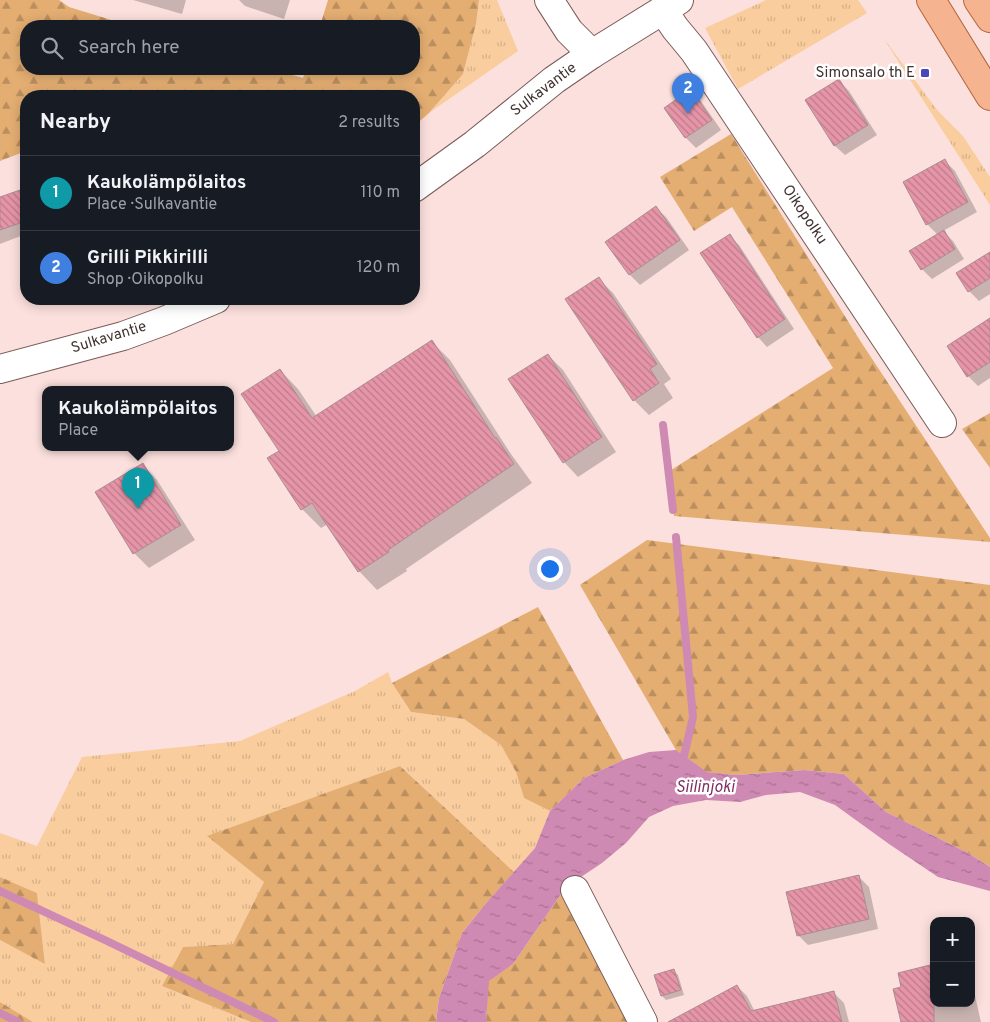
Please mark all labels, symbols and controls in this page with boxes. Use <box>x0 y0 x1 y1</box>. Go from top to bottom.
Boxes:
search box <box>20 20 420 75</box>
icon: search <box>38 34 66 62</box>
text: Search here <box>78 36 180 60</box>
street label: Sulkavantie <box>507 59 581 121</box>
place label: Simonsalo th E <box>816 64 915 83</box>
marker: Simonsalo th E <box>919 67 931 79</box>
pin: 2 <box>672 73 704 114</box>
text: Nearby <box>40 109 111 136</box>
text: 2 results <box>338 113 400 133</box>
text: Kaukolämpölaitos <box>87 171 246 195</box>
street label: Oikopolku <box>777 182 831 248</box>
text: 1 <box>53 183 59 203</box>
text: 110 m <box>360 183 400 203</box>
text: Place · Sulkavantie <box>87 195 217 215</box>
text: Grilli Pikkirilli <box>87 246 208 270</box>
text: 2 <box>51 258 61 278</box>
text: 120 m <box>357 258 400 278</box>
text: Shop · Oikopolku <box>87 270 204 290</box>
street label: Sulkavantie <box>69 318 149 358</box>
popup <box>42 386 234 451</box>
text: Kaukolämpölaitos <box>58 397 218 421</box>
text: Place <box>58 421 98 441</box>
pin: 1 <box>122 468 154 509</box>
your location <box>537 556 563 582</box>
water label: Siilinjoki <box>676 778 735 798</box>
map controls <box>930 917 975 1007</box>
button: + <box>930 917 975 962</box>
button: − <box>930 962 975 1007</box>

